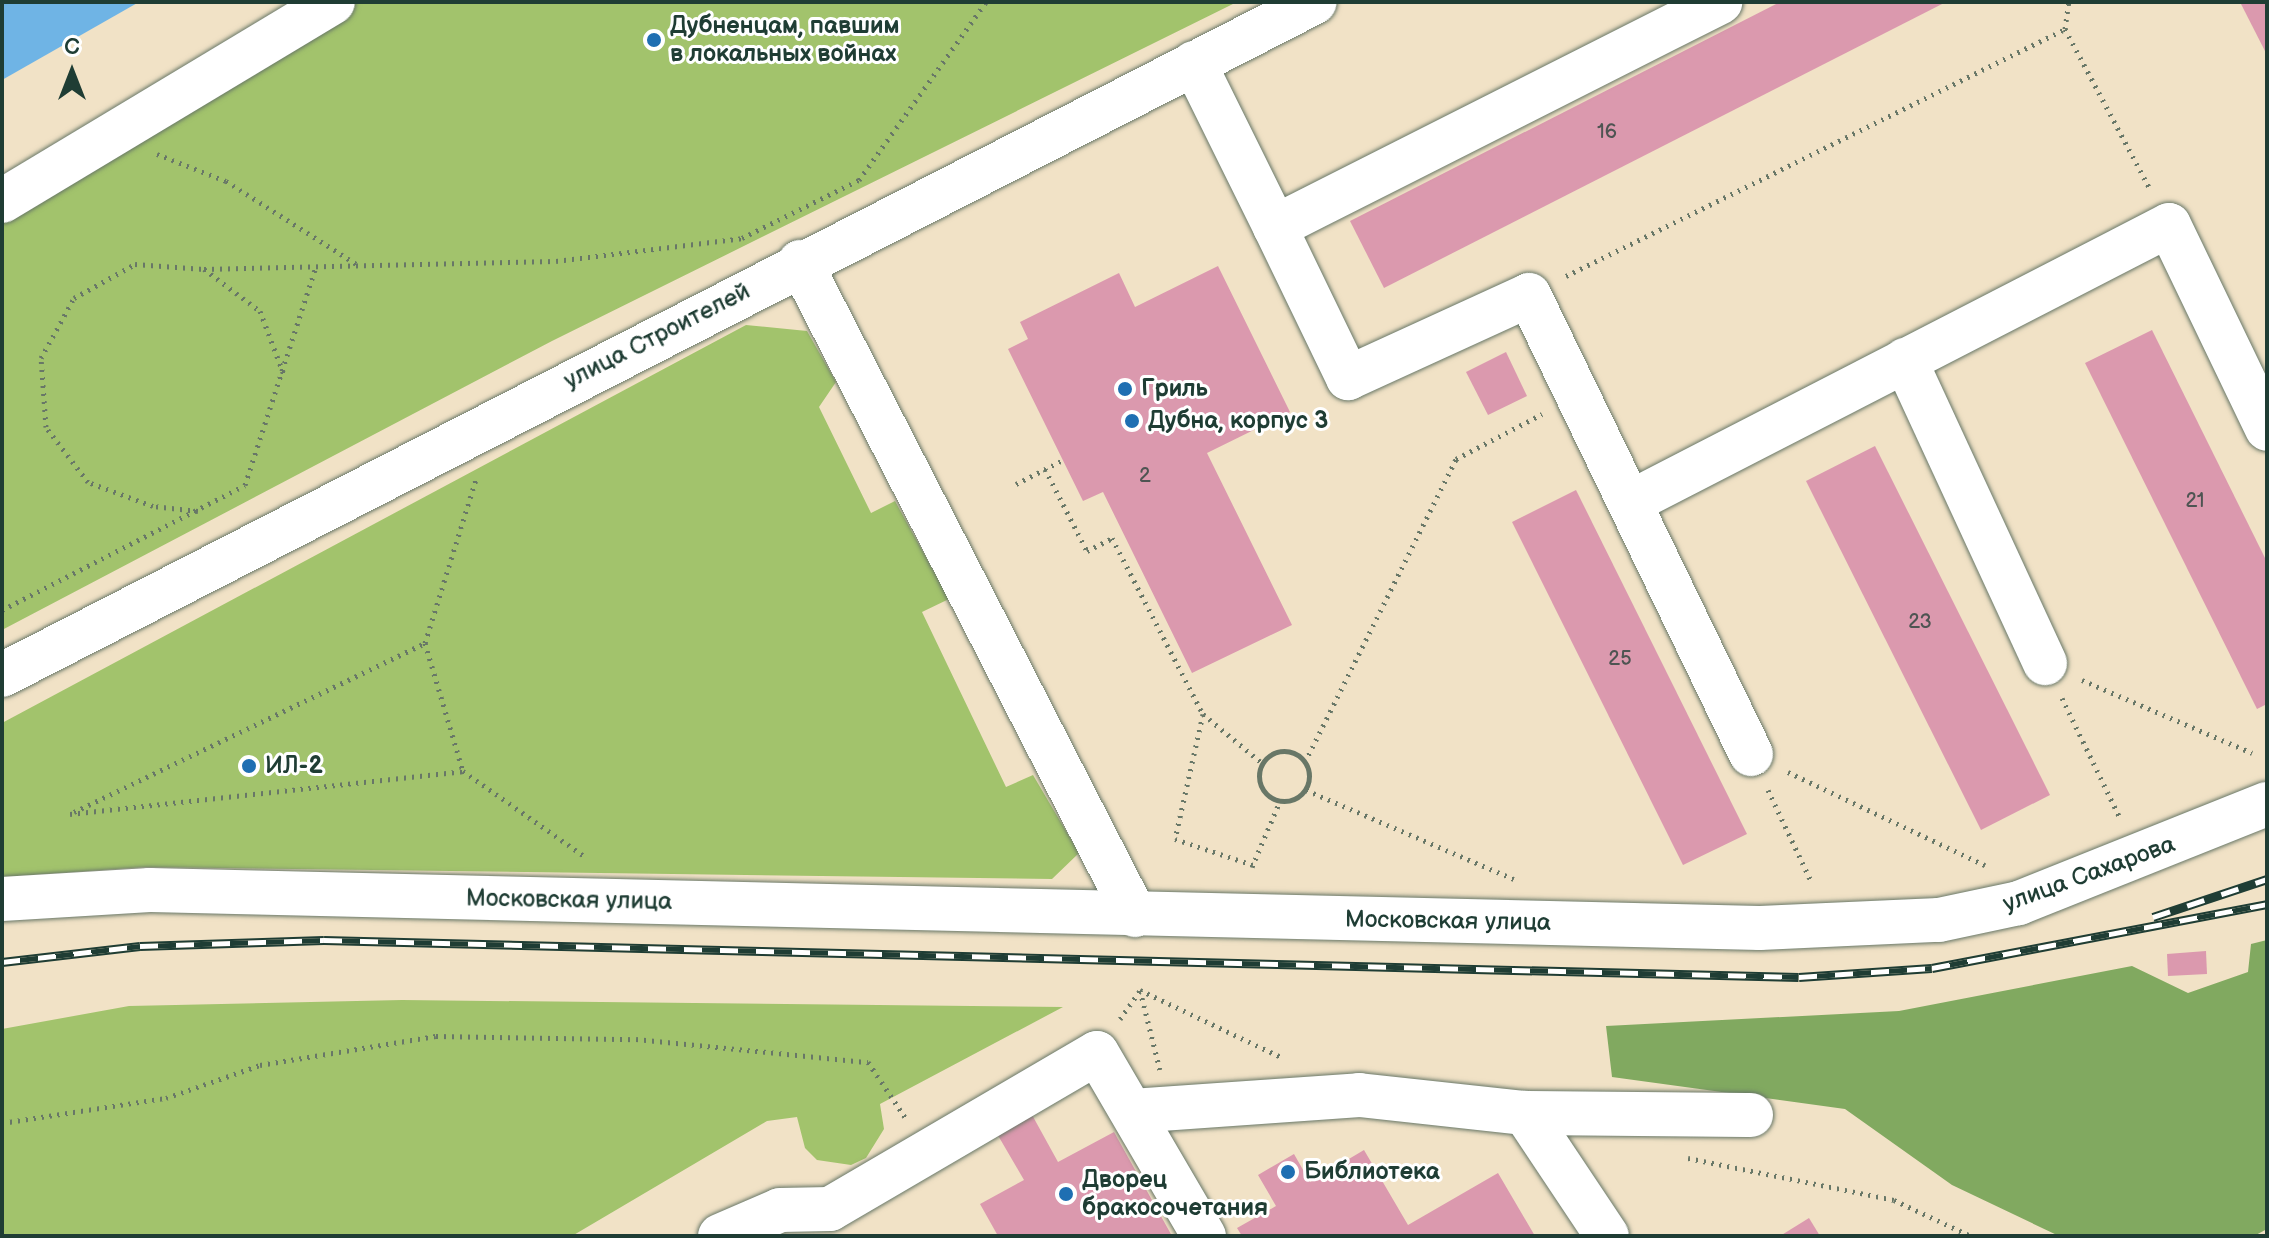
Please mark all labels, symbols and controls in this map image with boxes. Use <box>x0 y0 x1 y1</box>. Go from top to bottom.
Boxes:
place label: Дубненцам, павшим в локальных войнах <box>670 12 900 68</box>
marker: Дубненцам, павшим в локальных войнах <box>645 31 663 49</box>
north arrow <box>32 32 112 112</box>
text: С <box>64 34 80 61</box>
house number: 16 <box>1597 120 1617 144</box>
street label: улица Строителей <box>559 277 755 395</box>
place label: Гриль <box>1141 375 1208 403</box>
marker: Гриль <box>1116 380 1134 398</box>
place label: Дубна, корпус 3 <box>1148 407 1328 435</box>
marker: Дубна, корпус 3 <box>1123 412 1141 430</box>
house number: 2 <box>1139 464 1151 488</box>
house number: 21 <box>2185 489 2205 513</box>
house number: 23 <box>1908 610 1932 634</box>
house number: 25 <box>1608 647 1632 671</box>
place label: ИЛ-2 <box>265 752 323 780</box>
marker: ИЛ-2 <box>240 757 258 775</box>
street label: улица Сахарова <box>1999 830 2179 918</box>
street label: Московская улица <box>466 884 672 916</box>
street label: Московская улица <box>1345 905 1551 937</box>
place label: Библиотека <box>1304 1158 1440 1186</box>
marker: Библиотека <box>1279 1163 1297 1181</box>
place label: Дворец бракосочетания <box>1082 1166 1268 1222</box>
marker: Дворец бракосочетания <box>1057 1185 1075 1203</box>

